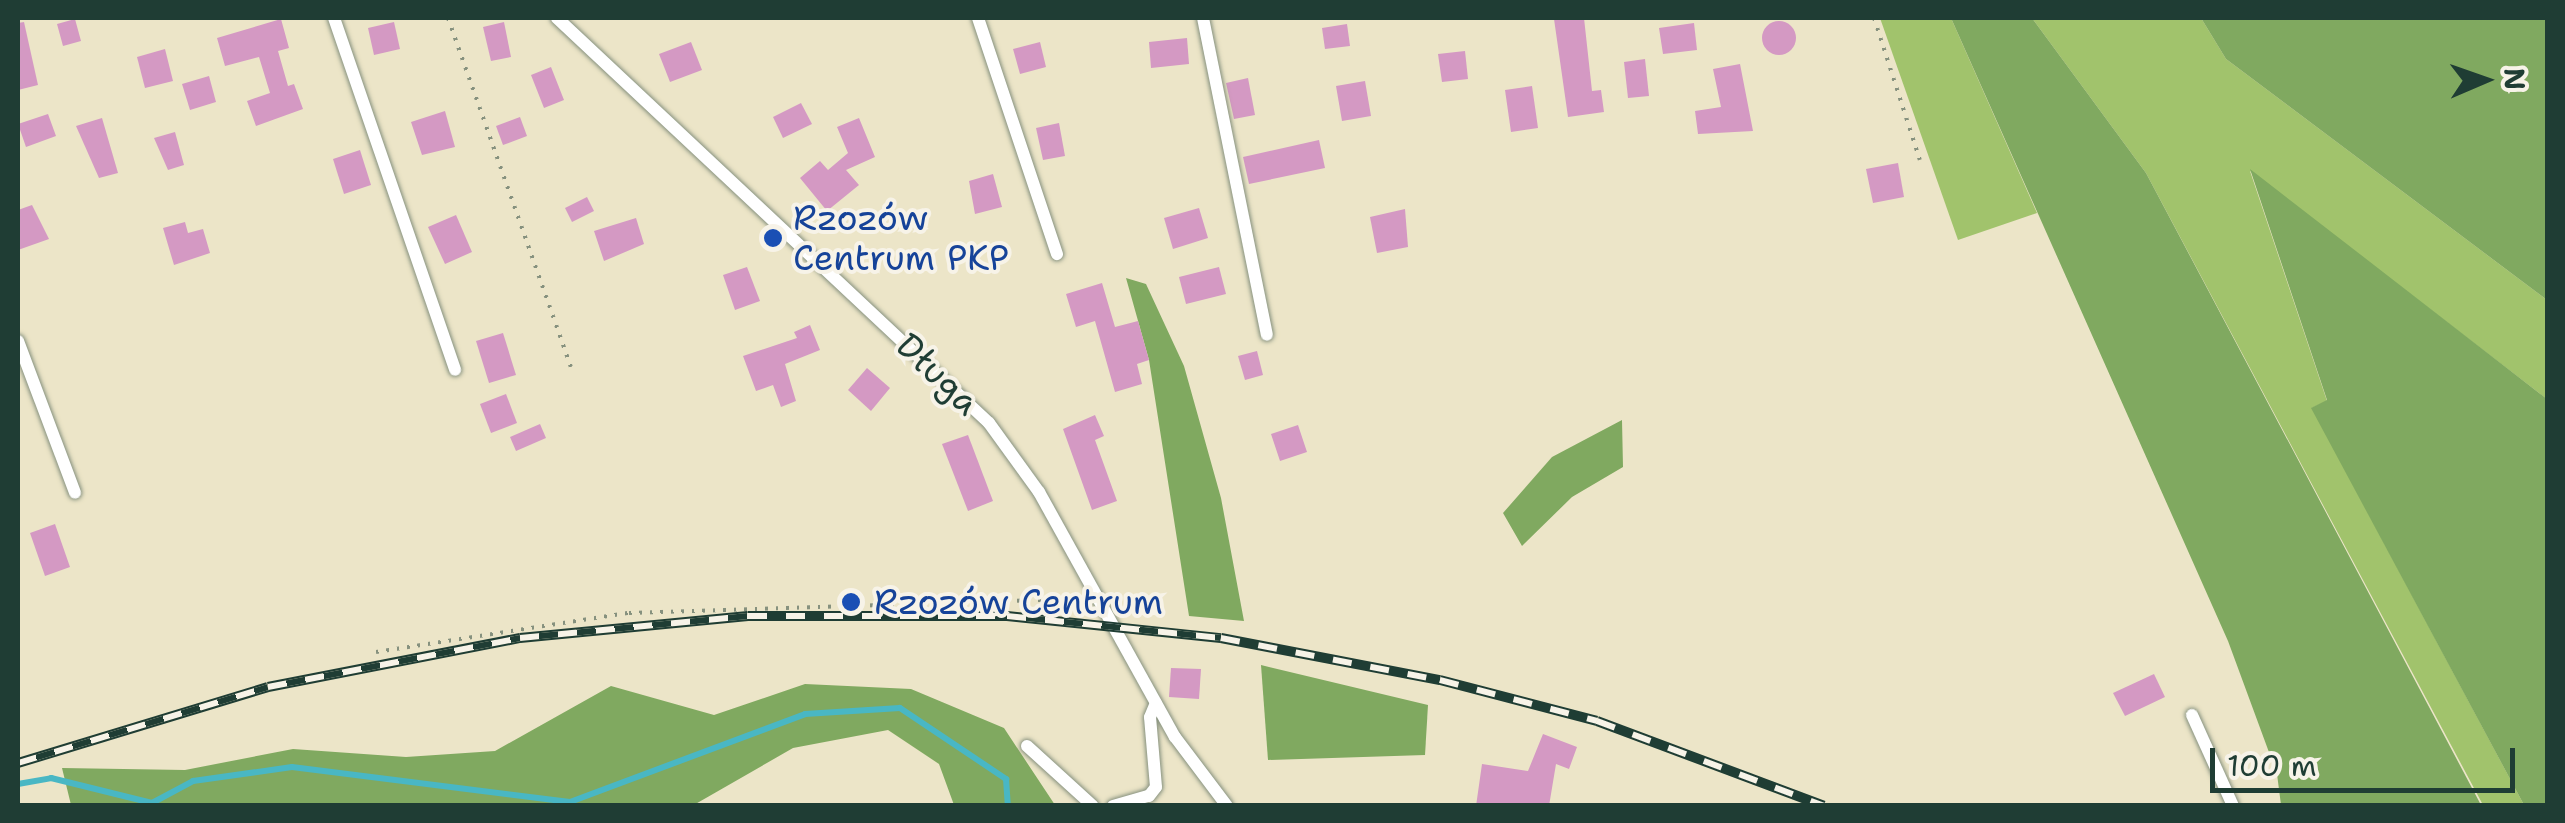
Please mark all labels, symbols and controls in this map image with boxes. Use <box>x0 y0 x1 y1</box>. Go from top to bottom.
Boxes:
north arrow <box>2435 30 2535 130</box>
text: N <box>2496 67 2534 91</box>
place label: Rzozów Centrum PKP <box>793 197 1009 279</box>
marker: Rzozów Centrum PKP <box>762 227 784 249</box>
street label: Długa <box>888 324 988 424</box>
place label: Rzozów Centrum <box>874 581 1163 623</box>
marker: Rzozów Centrum <box>838 589 864 615</box>
scale bar <box>2215 728 2520 790</box>
text: 100 m <box>2227 745 2317 786</box>

